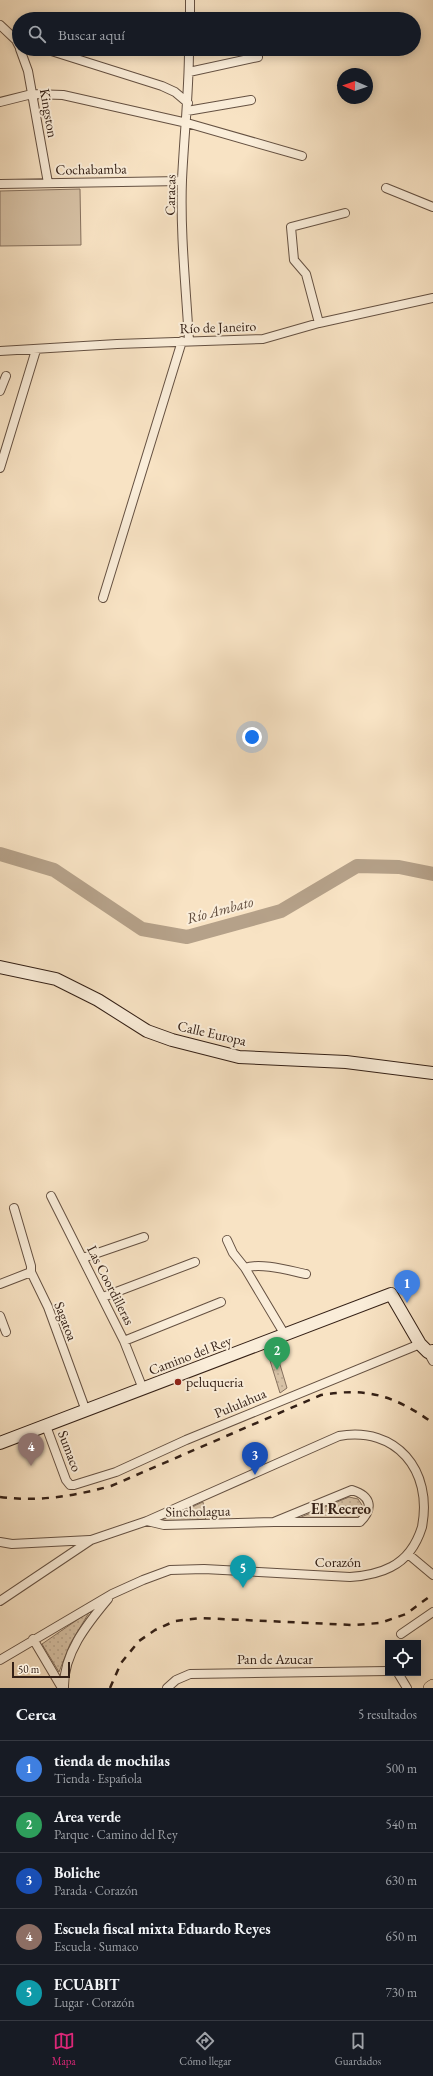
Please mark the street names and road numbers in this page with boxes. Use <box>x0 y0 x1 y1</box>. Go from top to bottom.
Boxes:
street label: Kingston <box>36 87 62 140</box>
street label: Cochabamba <box>55 159 127 179</box>
street label: Caracas <box>161 174 179 216</box>
street label: Río de Janeiro <box>179 317 257 337</box>
street label: Calle Europa <box>176 1016 249 1050</box>
street label: Las Coordilleras <box>83 1242 139 1328</box>
street label: Sagatoa <box>50 1299 82 1343</box>
street label: Camino del Rey <box>146 1331 235 1379</box>
street label: Pululahua <box>211 1384 269 1422</box>
street label: Sumaco <box>54 1428 86 1474</box>
street label: Sincholagua <box>165 1501 231 1521</box>
street label: Corazón <box>315 1553 362 1571</box>
street label: Pan de Azucar <box>237 1650 313 1668</box>

